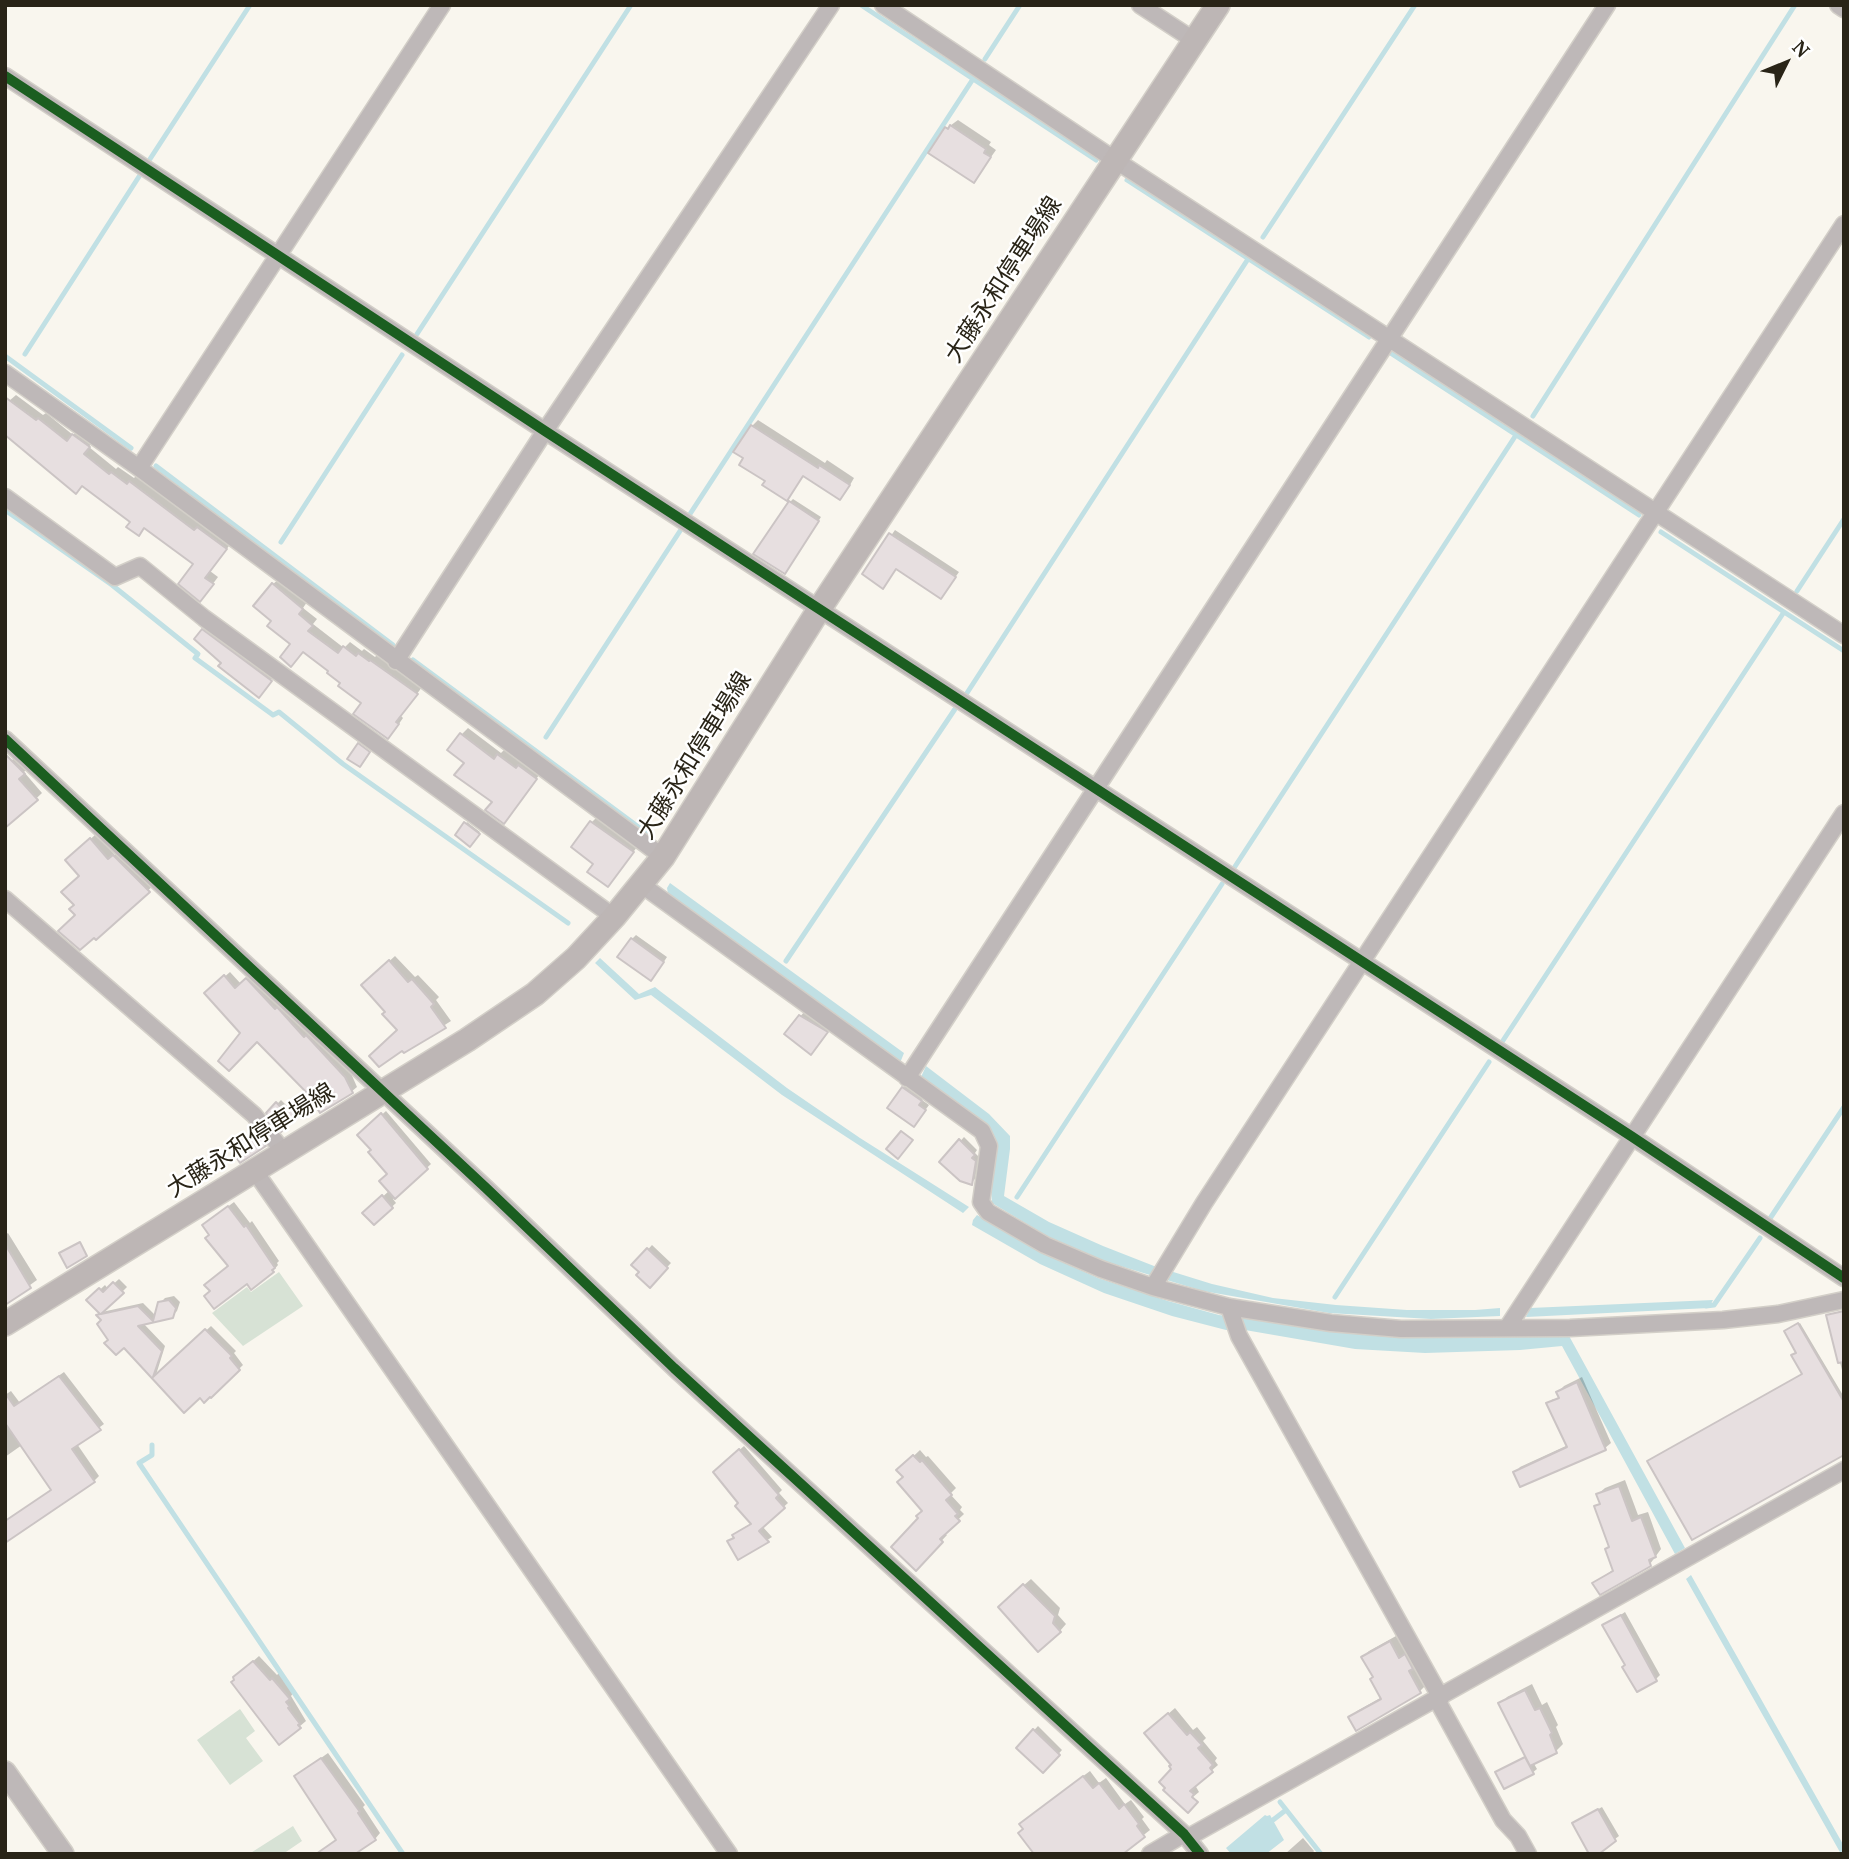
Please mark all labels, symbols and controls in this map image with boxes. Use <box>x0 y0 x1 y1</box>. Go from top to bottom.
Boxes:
north arrow <box>1751 28 1821 98</box>
text: N <box>1788 35 1816 62</box>
street label: 大藤永和停車場線 <box>940 192 1068 368</box>
street label: 大藤永和停車場線 <box>632 667 758 845</box>
street label: 大藤永和停車場線 <box>162 1078 340 1204</box>

